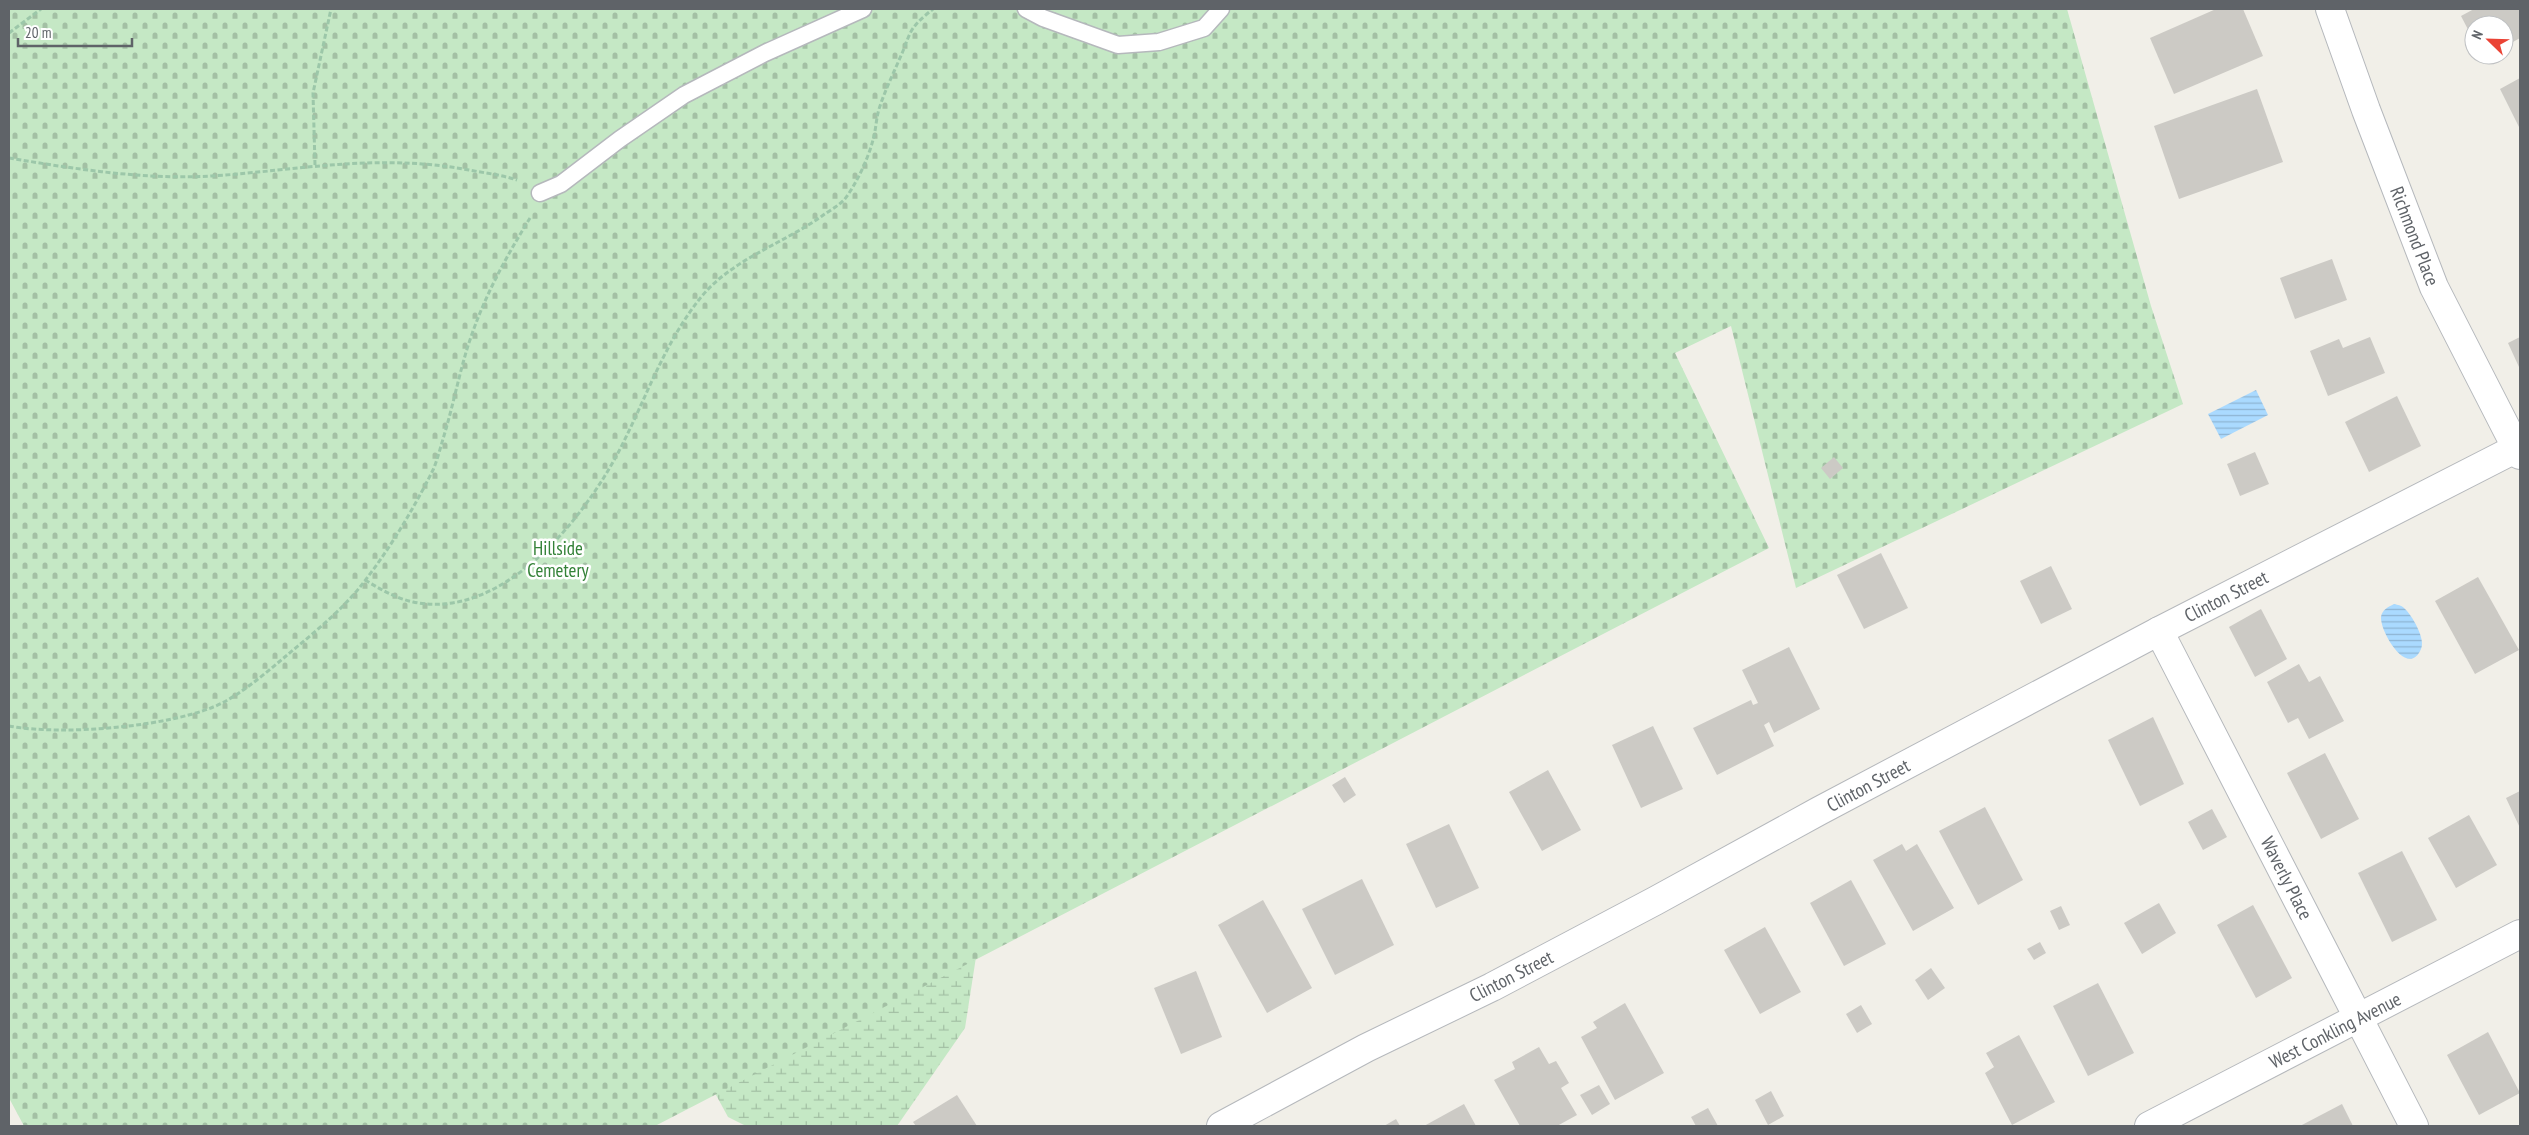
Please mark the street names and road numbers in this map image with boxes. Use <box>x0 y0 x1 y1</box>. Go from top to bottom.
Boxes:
street label: Richmond Place <box>2385 183 2445 289</box>
street label: Clinton Street <box>2180 564 2272 627</box>
street label: Clinton Street <box>1822 753 1914 817</box>
street label: Waverly Place <box>2256 832 2318 924</box>
street label: Clinton Street <box>1465 944 1557 1007</box>
street label: West Conkling Avenue <box>2265 986 2405 1073</box>

